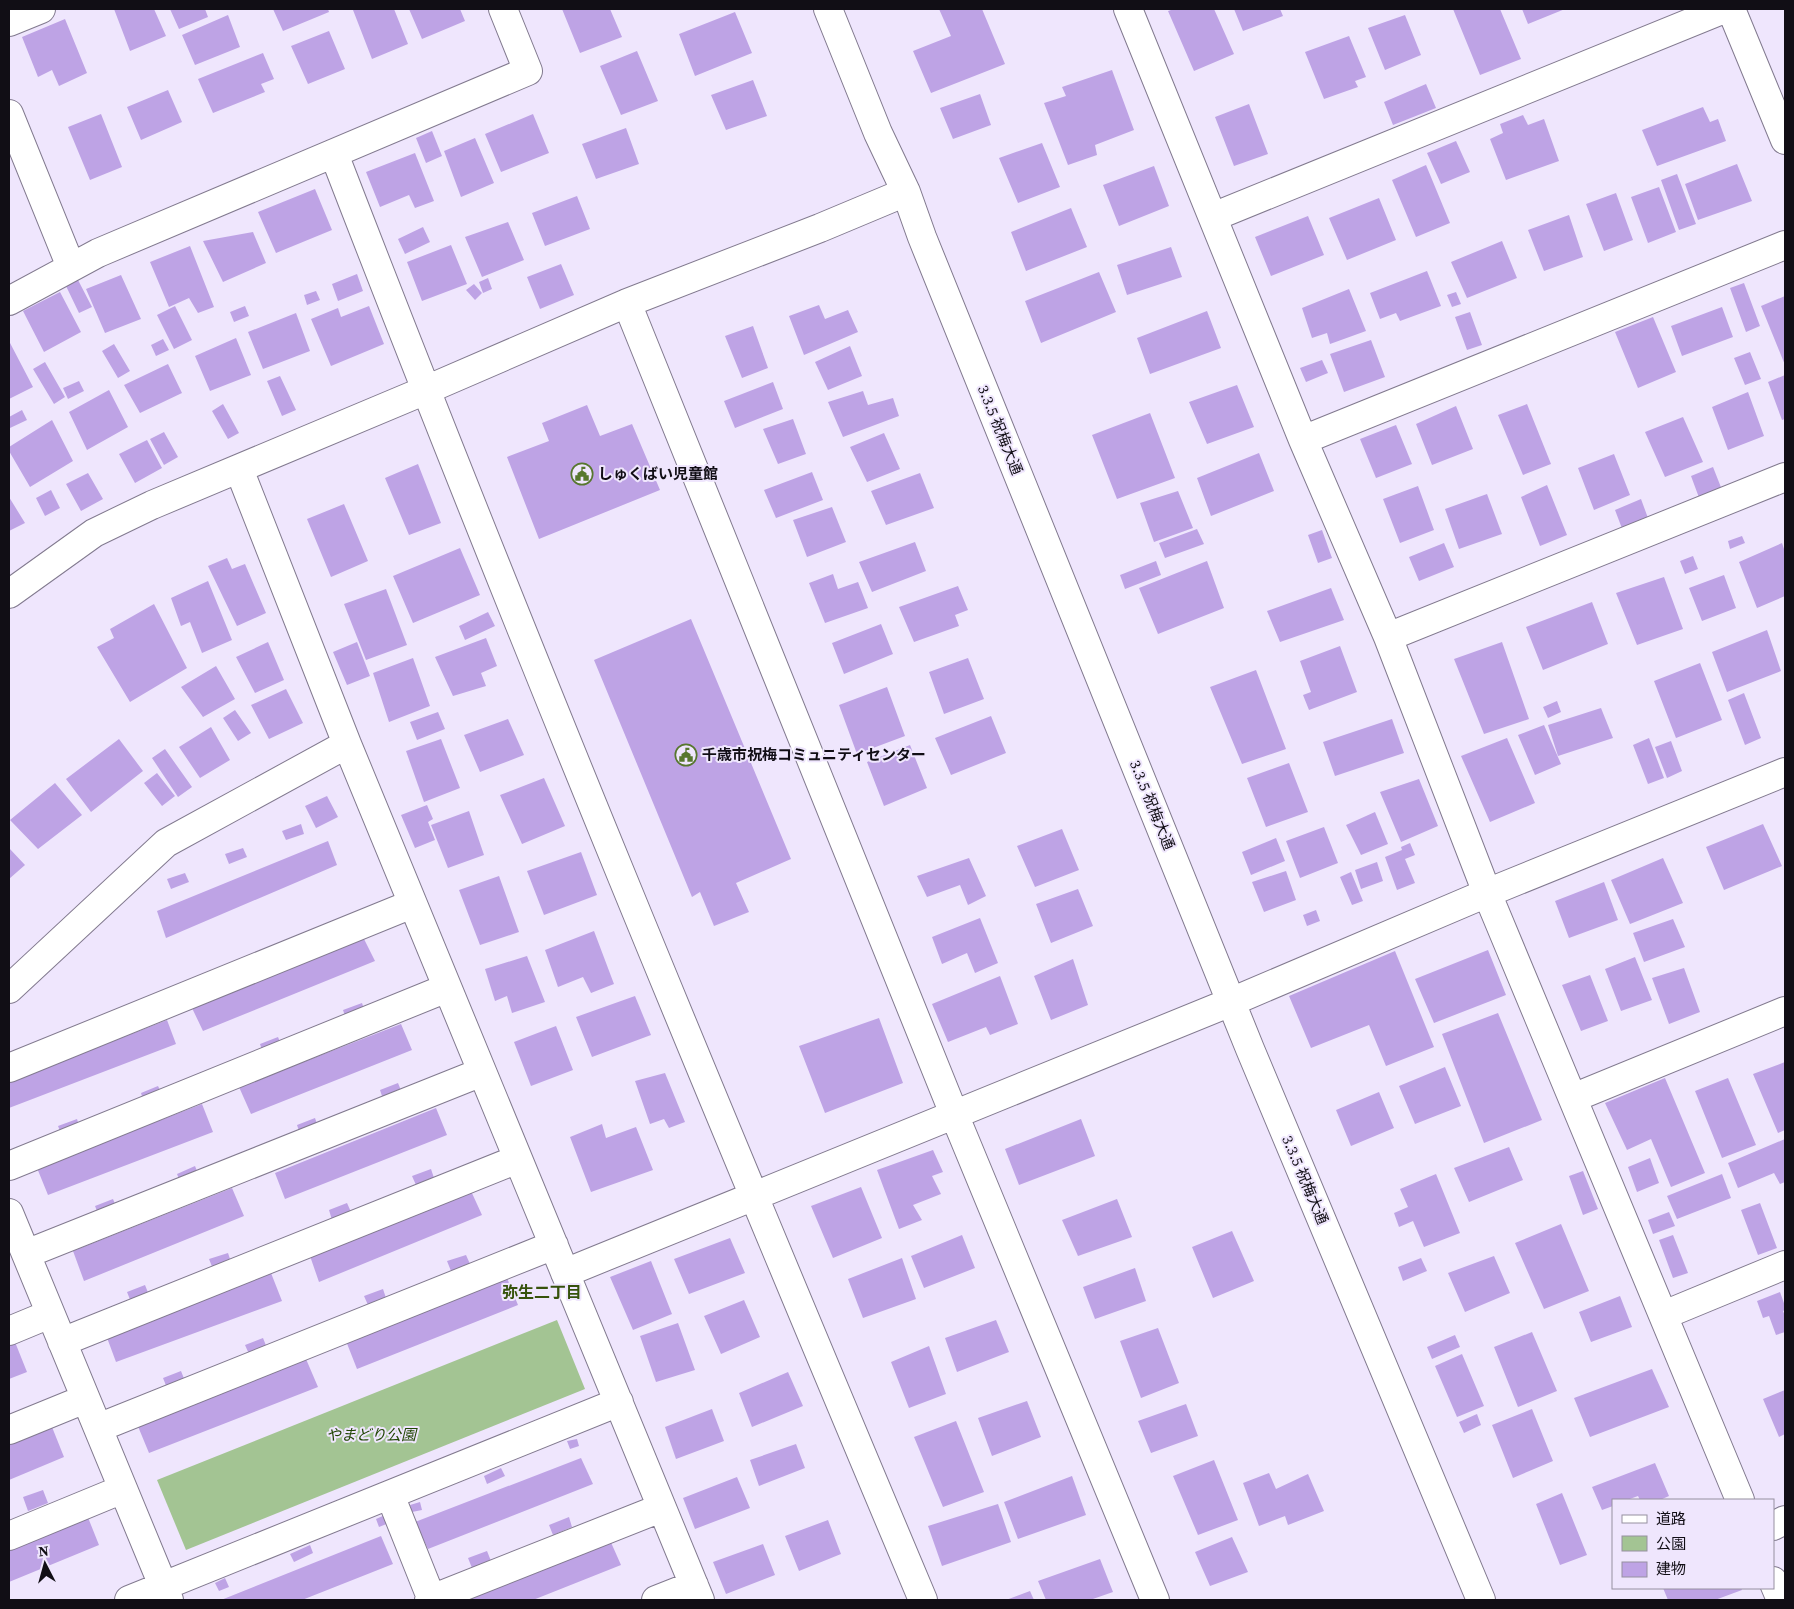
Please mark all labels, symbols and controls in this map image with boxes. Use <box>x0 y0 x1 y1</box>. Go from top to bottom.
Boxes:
street label: 3.3.5 祝梅大通 <box>973 382 1028 478</box>
public building icon: しゅくばい児童館 <box>570 462 594 486</box>
place label: しゅくばい児童館 <box>598 463 718 484</box>
public building icon: 千歳市祝梅コミュニティセンター <box>674 743 698 767</box>
place label: 千歳市祝梅コミュニティセンター <box>702 744 926 765</box>
street label: 3.3.5 祝梅大通 <box>1125 757 1180 853</box>
street label: 3.3.5 祝梅大通 <box>1277 1132 1334 1228</box>
district label: 弥生二丁目 <box>502 1281 582 1303</box>
park label: やまどり公園 <box>326 1424 418 1445</box>
legend <box>1612 1499 1774 1589</box>
text: 道路 <box>1656 1508 1686 1529</box>
text: 公園 <box>1656 1533 1686 1554</box>
north arrow <box>20 1539 70 1589</box>
text: N <box>38 1541 50 1562</box>
text: 建物 <box>1656 1558 1686 1579</box>

